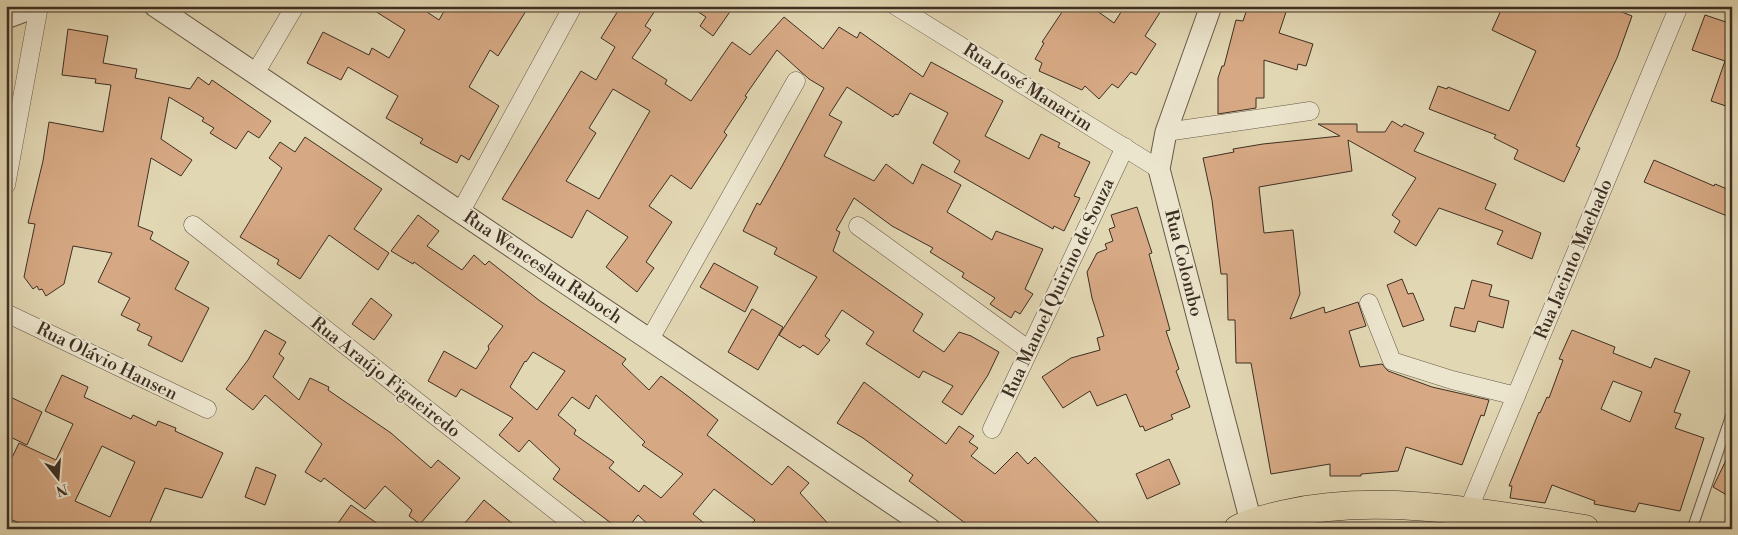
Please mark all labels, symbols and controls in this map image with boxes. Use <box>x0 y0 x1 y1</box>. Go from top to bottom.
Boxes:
street label: Rua José Manarim <box>959 38 1097 137</box>
street label: Rua Manoel Quirino de Souza <box>997 174 1120 402</box>
street label: Rua Jacinto Machado <box>1529 175 1618 343</box>
street label: Rua Wenceslau Raboch <box>459 206 627 329</box>
street label: Rua Colombo <box>1159 207 1208 319</box>
street label: Rua Araújo Figueiredo <box>306 312 465 443</box>
street label: Rua Olávio Hansen <box>32 317 182 406</box>
north arrow <box>32 452 82 502</box>
text: N <box>54 479 69 500</box>

